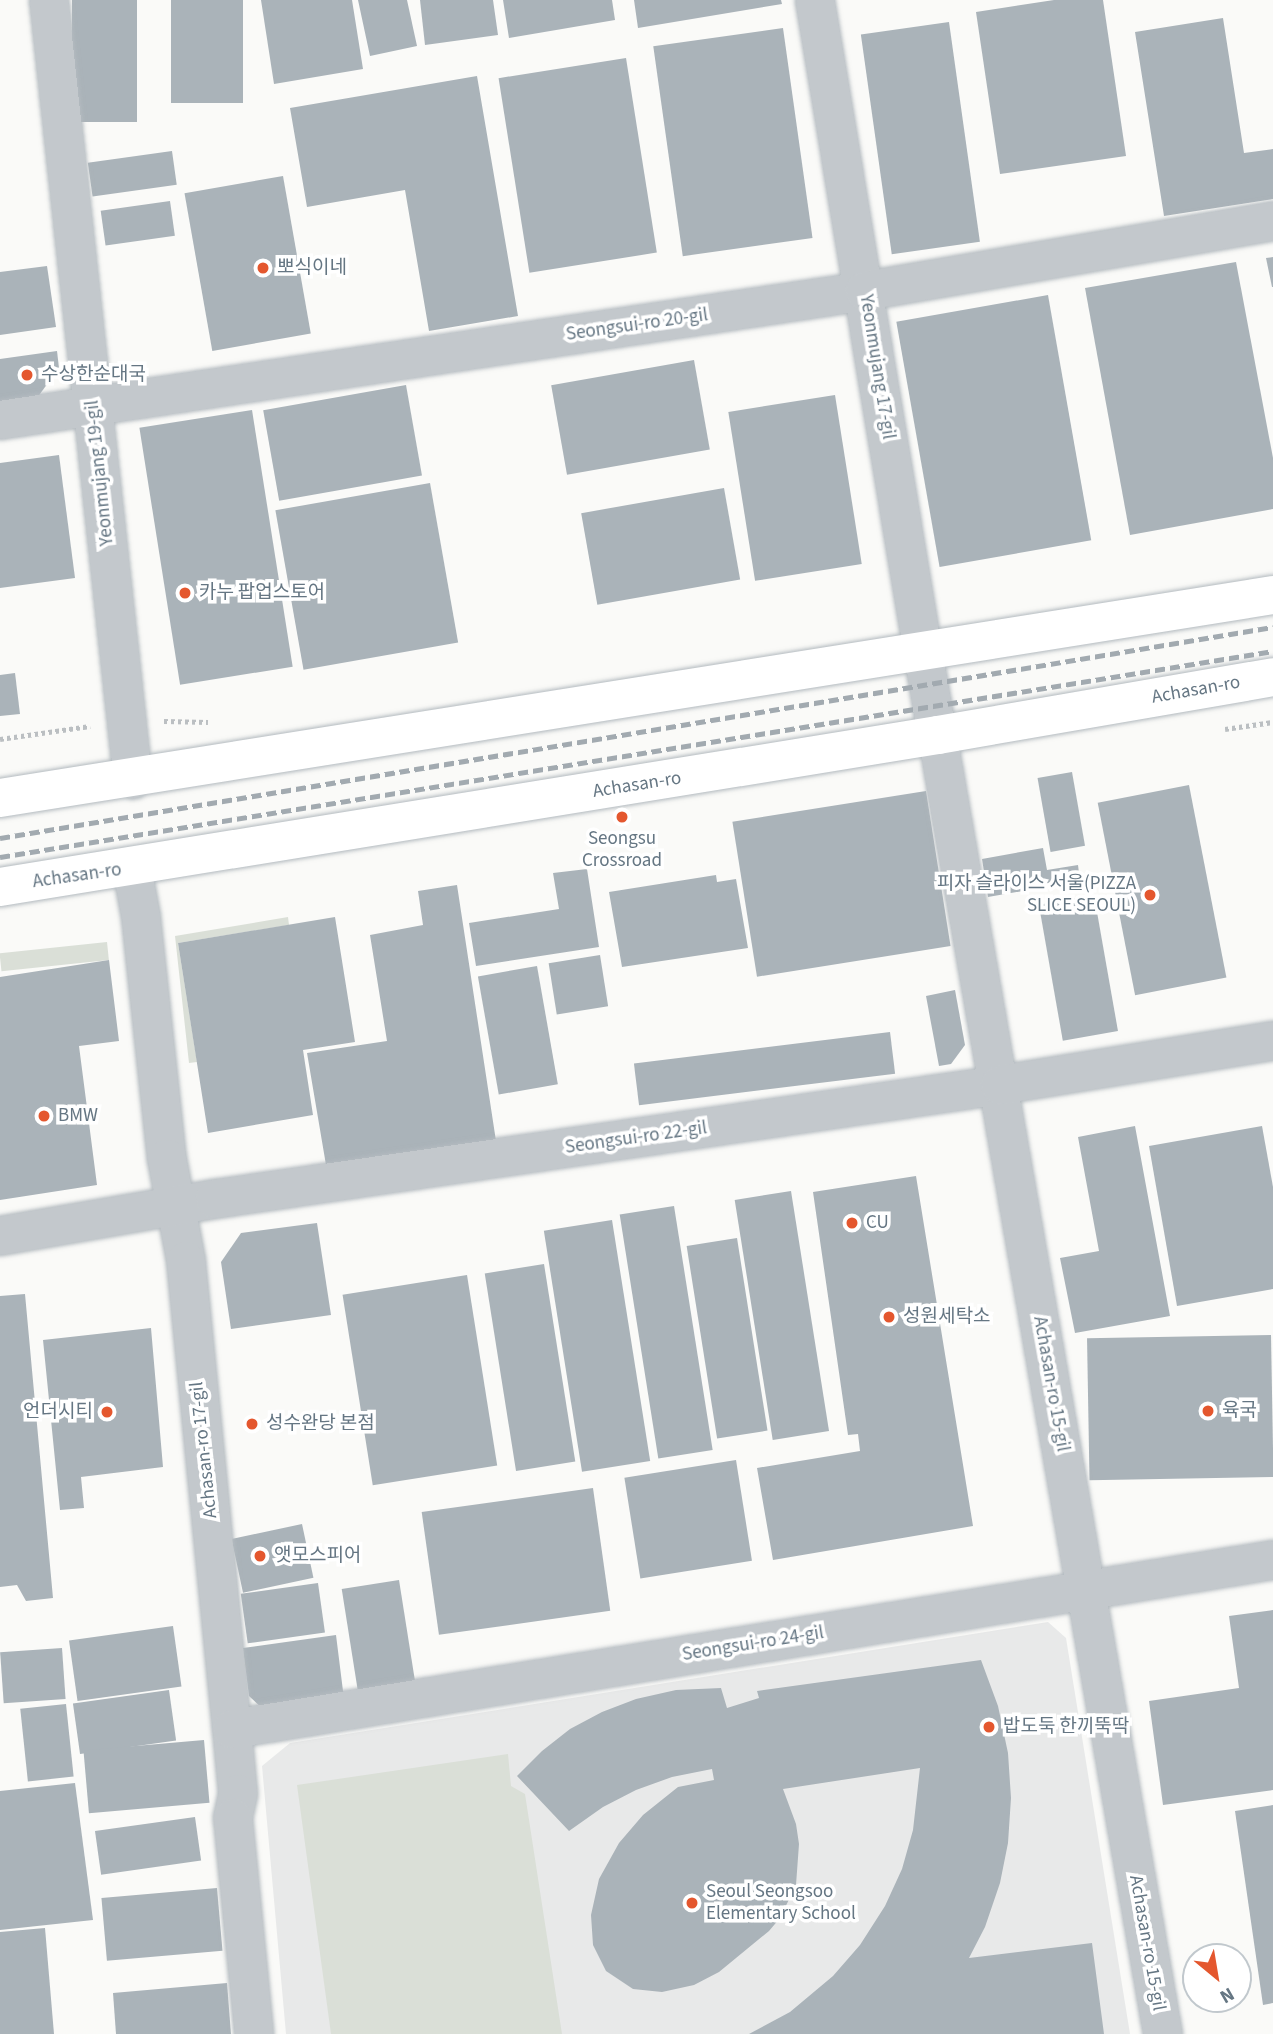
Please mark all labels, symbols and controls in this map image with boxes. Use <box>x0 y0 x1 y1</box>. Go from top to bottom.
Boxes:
place label: 뽀식이네 <box>277 257 347 279</box>
marker: 뽀식이네 <box>255 260 271 276</box>
street label: Yeonmujang 17-gil <box>854 293 900 441</box>
street label: Seongsui-ro 20-gil <box>565 304 709 346</box>
place label: 수상한순대국 <box>41 364 146 386</box>
marker: 수상한순대국 <box>19 367 35 383</box>
street label: Yeonmujang 19-gil <box>81 399 119 547</box>
place label: 카누 팝업스토어 <box>199 582 325 604</box>
marker: 카누 팝업스토어 <box>177 585 193 601</box>
street label: Achasan-ro <box>1150 671 1242 709</box>
street label: Achasan-ro <box>591 767 683 803</box>
marker: Seongsu Crossroad <box>614 809 630 825</box>
place label: Seongsu Crossroad <box>582 828 662 872</box>
street label: Achasan-ro <box>31 858 123 894</box>
place label: 피자 슬라이스 서울(PIZZA SLICE SEOUL) <box>937 873 1136 917</box>
marker: 피자 슬라이스 서울(PIZZA SLICE SEOUL) <box>1142 887 1158 903</box>
place label: BMW <box>58 1105 98 1127</box>
marker: BMW <box>36 1108 52 1124</box>
street label: Seongsui-ro 22-gil <box>564 1117 708 1159</box>
place label: CU <box>866 1212 889 1234</box>
marker: CU <box>844 1215 860 1231</box>
place label: 성원세탁소 <box>903 1306 990 1328</box>
marker: 성원세탁소 <box>881 1309 897 1325</box>
street label: Achasan-ro 15-gil <box>1028 1315 1074 1453</box>
street label: Achasan-ro 17-gil <box>185 1381 223 1519</box>
place label: 육국 <box>1222 1400 1257 1422</box>
place label: 언더시티 <box>23 1401 93 1423</box>
marker: 육국 <box>1200 1403 1216 1419</box>
marker: 언더시티 <box>99 1404 115 1420</box>
place label: 성수완당 본점 <box>266 1413 375 1435</box>
marker: 성수완당 본점 <box>244 1416 260 1432</box>
place label: 앳모스피어 <box>274 1545 361 1567</box>
marker: 앳모스피어 <box>252 1548 268 1564</box>
street label: Seongsui-ro 24-gil <box>681 1622 825 1666</box>
place label: 밥도둑 한끼뚝딱 <box>1003 1716 1129 1738</box>
marker: 밥도둑 한끼뚝딱 <box>981 1719 997 1735</box>
street label: Achasan-ro 15-gil <box>1124 1874 1170 2012</box>
place label: Seoul Seongsoo Elementary School <box>706 1881 856 1925</box>
marker: Seoul Seongsoo Elementary School <box>684 1895 700 1911</box>
north arrow <box>1182 1943 1252 2013</box>
text: N <box>1215 1980 1239 2010</box>

